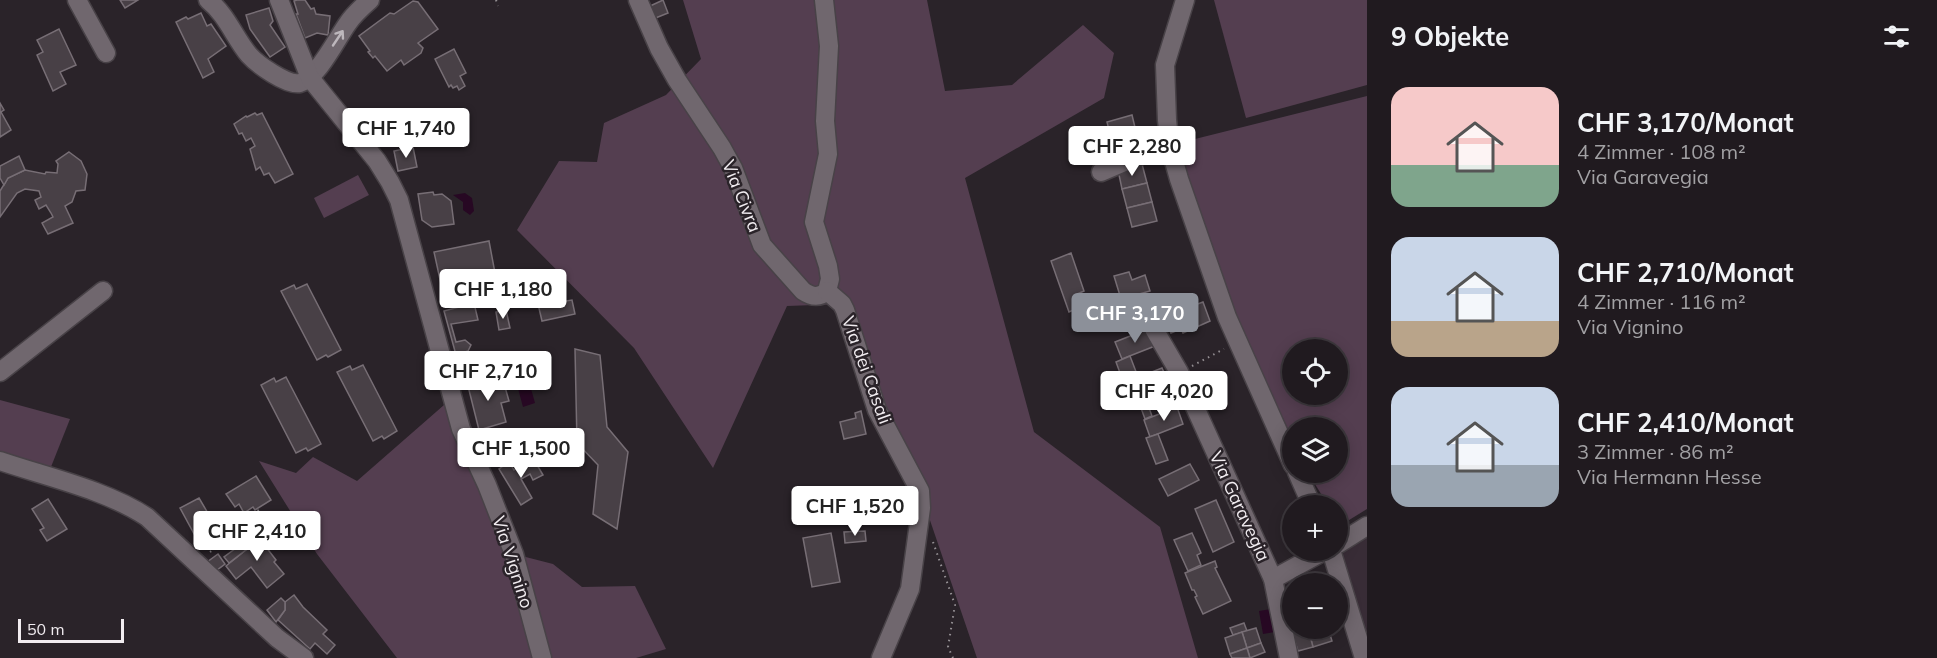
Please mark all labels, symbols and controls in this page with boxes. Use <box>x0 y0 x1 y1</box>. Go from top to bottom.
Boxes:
text: 9 Objekte <box>1391 20 1509 53</box>
icon: filters <box>1880 20 1913 53</box>
one-way arrow <box>332 30 344 46</box>
text: CHF 3,170/Monat <box>1577 106 1794 139</box>
pin: CHF 1,740 <box>337 108 475 159</box>
icon: home <box>1439 111 1511 183</box>
text: CHF 1,740 <box>356 115 456 140</box>
pin: CHF 2,280 <box>1063 126 1201 177</box>
text: CHF 2,280 <box>1082 133 1182 158</box>
text: 4 Zimmer · 108 m² <box>1577 139 1746 164</box>
street label: Via Civra <box>717 157 767 235</box>
text: Via Garavegia <box>1577 164 1709 189</box>
text: CHF 2,710/Monat <box>1577 256 1794 289</box>
icon: home <box>1439 261 1511 333</box>
pin: CHF 1,180 <box>434 269 572 320</box>
text: CHF 1,180 <box>453 276 553 301</box>
text: 4 Zimmer · 116 m² <box>1577 289 1746 314</box>
pin: CHF 3,170 <box>1066 293 1204 344</box>
text: CHF 3,170 <box>1085 300 1185 325</box>
street label: Via dei Casali <box>837 313 897 427</box>
text: Via Vignino <box>1577 314 1683 339</box>
map controls <box>1282 339 1348 639</box>
button: locate <box>1282 339 1348 405</box>
pin: CHF 2,710 <box>419 351 557 402</box>
text: CHF 2,710 <box>438 358 538 383</box>
pin: CHF 4,020 <box>1095 371 1233 422</box>
text: CHF 4,020 <box>1114 378 1214 403</box>
text: CHF 2,410/Monat <box>1577 406 1794 439</box>
icon: home <box>1439 411 1511 483</box>
button: layers <box>1282 417 1348 483</box>
pin: CHF 1,500 <box>452 428 590 479</box>
text: CHF 1,500 <box>471 435 571 460</box>
text: 3 Zimmer · 86 m² <box>1577 439 1734 464</box>
street label: Via Garavegia <box>1205 447 1275 565</box>
text: Via Hermann Hesse <box>1577 464 1762 489</box>
pin: CHF 1,520 <box>786 486 924 537</box>
text: CHF 1,520 <box>805 493 905 518</box>
button: + <box>1282 495 1348 561</box>
pin: CHF 2,410 <box>188 511 326 562</box>
street label: Via Vignino <box>487 513 539 611</box>
text: CHF 2,410 <box>207 518 307 543</box>
button: − <box>1282 573 1348 639</box>
scale bar <box>18 616 124 644</box>
text: 50 m <box>27 619 64 639</box>

